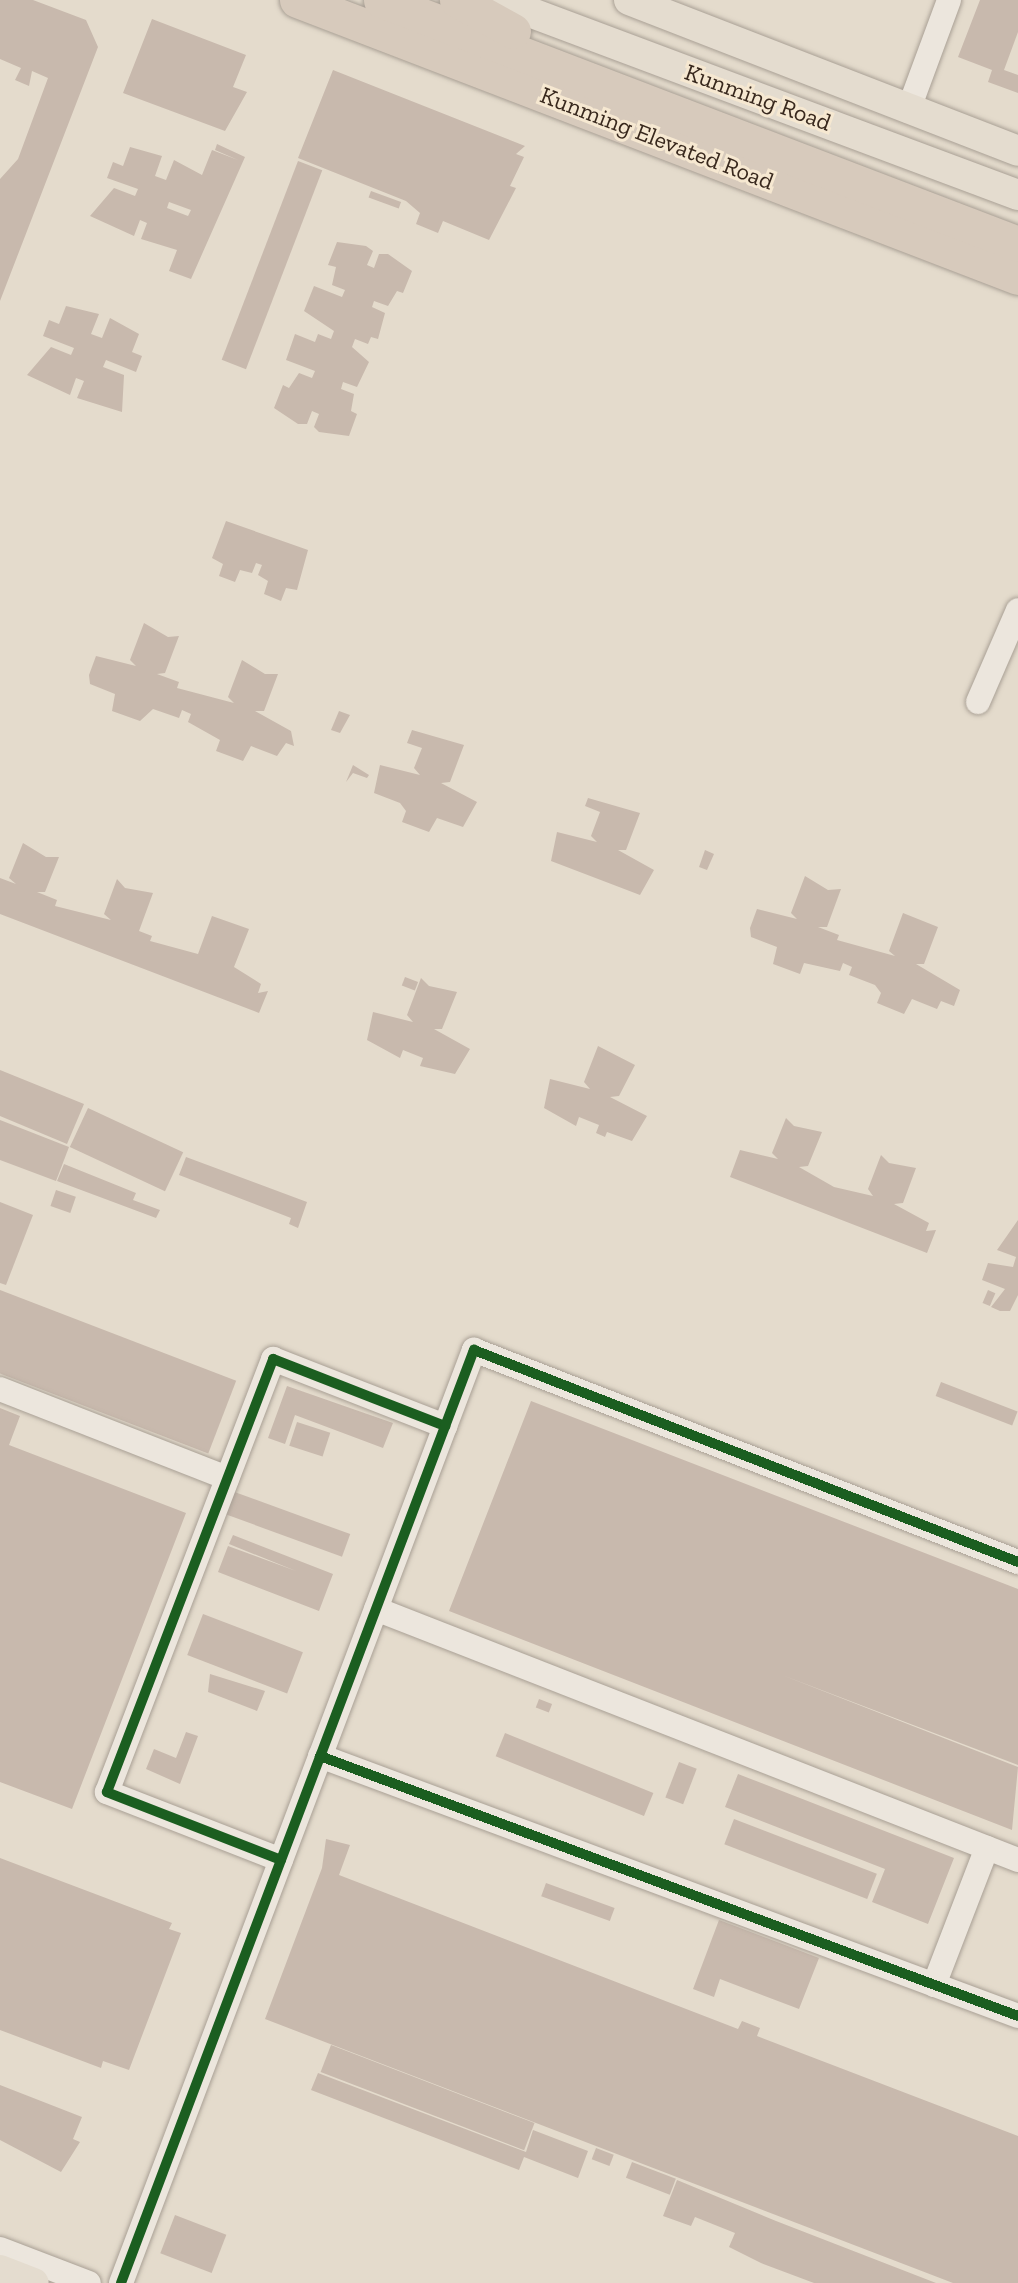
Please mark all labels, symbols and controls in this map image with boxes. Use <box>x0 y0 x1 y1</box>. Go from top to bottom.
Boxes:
street label: Kunming Road <box>681 57 835 137</box>
street label: Kunming Elevated Road <box>536 80 778 196</box>

